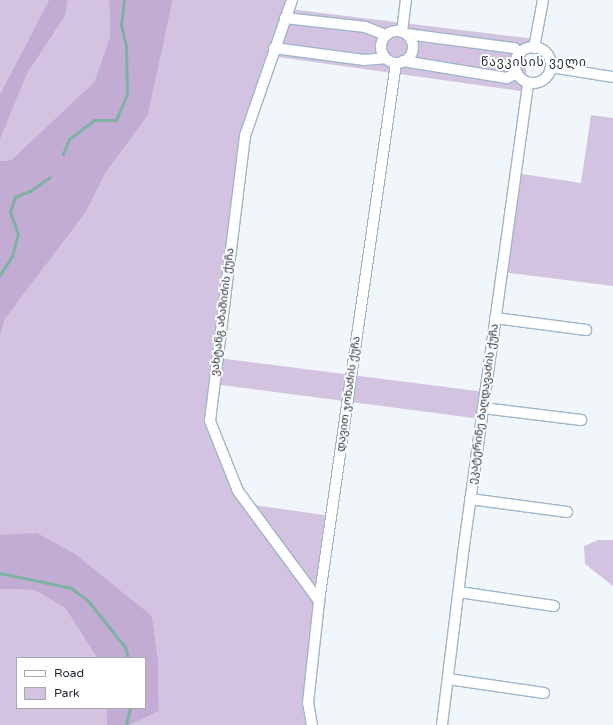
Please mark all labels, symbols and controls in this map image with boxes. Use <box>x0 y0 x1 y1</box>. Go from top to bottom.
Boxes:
district label: წავკისის ველი <box>481 56 587 70</box>
street label: ვახტანგ აბაშიძის ქუჩა <box>209 247 237 377</box>
street label: ეკატერინე ბაღდავაძის ქუჩა <box>466 323 502 485</box>
street label: დავით ჯოხაძის ქუჩა <box>334 335 364 453</box>
legend <box>16 657 146 709</box>
text: Road <box>54 666 84 680</box>
text: Park <box>54 686 80 700</box>

